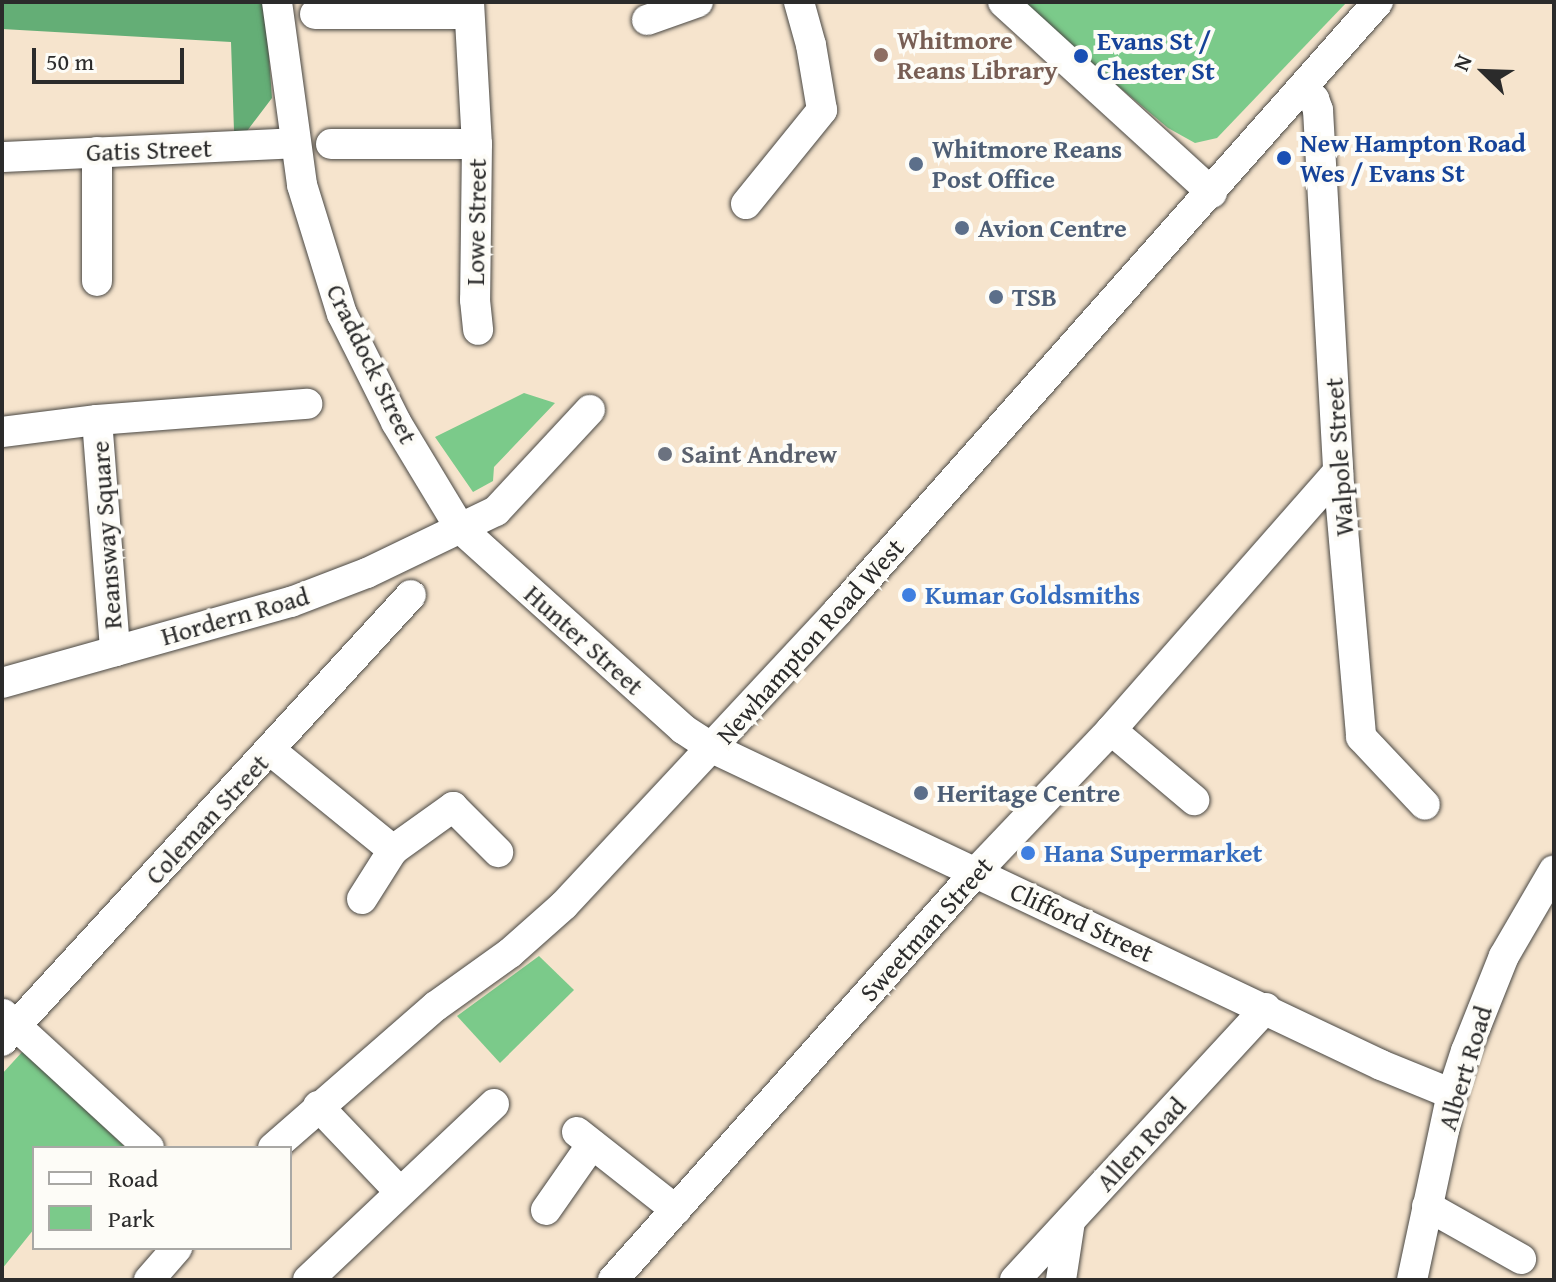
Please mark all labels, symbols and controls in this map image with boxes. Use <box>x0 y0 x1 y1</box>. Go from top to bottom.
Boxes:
place label: Whitmore Reans Library <box>897 24 1058 86</box>
place label: Evans St / Chester St <box>1097 25 1215 86</box>
scale bar <box>36 32 188 82</box>
north arrow <box>1444 32 1524 112</box>
text: 50 m <box>46 44 94 79</box>
marker: Whitmore Reans Library <box>872 46 890 64</box>
marker: Evans St / Chester St <box>1072 47 1090 65</box>
text: N <box>1444 50 1480 76</box>
place label: New Hampton Road Wes / Evans St <box>1300 127 1526 188</box>
street label: Gatis Street <box>86 132 212 168</box>
place label: Whitmore Reans Post Office <box>932 133 1122 194</box>
marker: New Hampton Road Wes / Evans St <box>1275 149 1293 167</box>
marker: Whitmore Reans Post Office <box>907 155 925 173</box>
street label: Lowe Street <box>459 158 493 286</box>
place label: Avion Centre <box>978 212 1127 244</box>
marker: Avion Centre <box>953 219 971 237</box>
street label: Craddock Street <box>320 279 424 449</box>
place label: TSB <box>1012 281 1057 313</box>
marker: TSB <box>987 288 1005 306</box>
street label: Walpole Street <box>1318 377 1360 537</box>
place label: Saint Andrew <box>681 438 837 470</box>
street label: Reansway Square <box>84 440 128 630</box>
marker: Saint Andrew <box>656 445 674 463</box>
street label: Newhampton Road West <box>710 532 910 750</box>
street label: Hunter Street <box>518 578 650 702</box>
place label: Kumar Goldsmiths <box>925 579 1140 611</box>
street label: Hordern Road <box>157 580 313 652</box>
marker: Kumar Goldsmiths <box>900 586 918 604</box>
street label: Coleman Street <box>139 747 275 891</box>
place label: Heritage Centre <box>937 777 1120 809</box>
marker: Heritage Centre <box>912 784 930 802</box>
place label: Hana Supermarket <box>1044 837 1262 869</box>
marker: Hana Supermarket <box>1019 844 1037 862</box>
street label: Sweetman Street <box>853 850 999 1008</box>
street label: Clifford Street <box>1005 875 1159 969</box>
street label: Albert Road <box>1431 1002 1499 1134</box>
street label: Allen Road <box>1090 1090 1192 1198</box>
legend <box>32 1146 292 1250</box>
text: Road <box>108 1161 158 1196</box>
text: Park <box>108 1201 154 1236</box>

